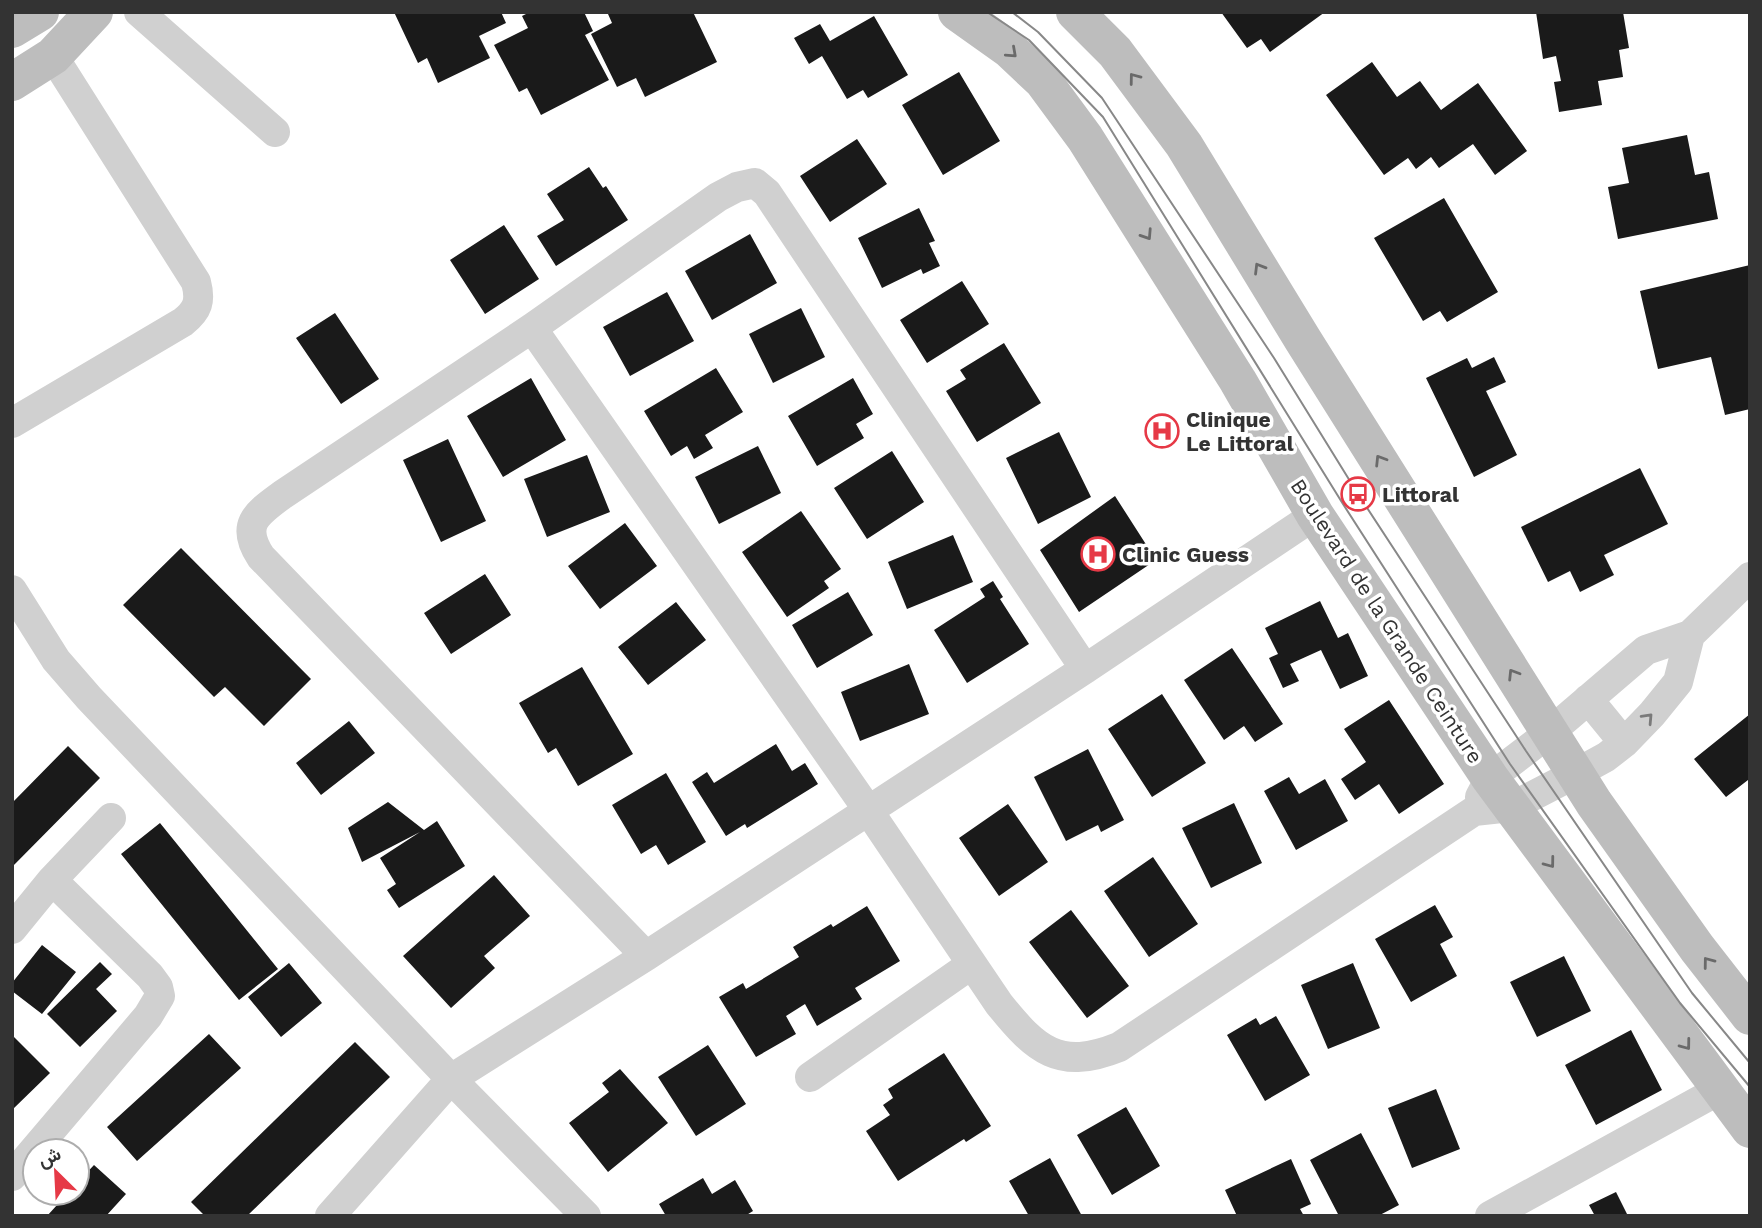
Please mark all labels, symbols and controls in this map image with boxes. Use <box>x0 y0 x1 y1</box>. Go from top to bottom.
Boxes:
one-way arrow <box>1004 44 1017 57</box>
one-way arrow <box>1130 73 1142 86</box>
one-way arrow <box>1138 227 1151 240</box>
one-way arrow <box>1255 262 1268 275</box>
place label: Clinique Le Littoral <box>1186 407 1294 456</box>
hospital icon: Clinique Le Littoral <box>1143 412 1181 450</box>
one-way arrow <box>1376 455 1389 468</box>
street label: Boulevard de la Grande Ceinture <box>1286 474 1488 768</box>
bus stop icon: Littoral <box>1339 475 1377 513</box>
place label: Littoral <box>1382 482 1459 507</box>
hospital icon: Clinic Guess <box>1079 535 1117 573</box>
place label: Clinic Guess <box>1122 542 1249 567</box>
one-way arrow <box>1508 669 1521 682</box>
one-way arrow <box>1640 713 1653 726</box>
one-way arrow <box>1542 855 1554 867</box>
one-way arrow <box>1704 957 1717 970</box>
one-way arrow <box>1677 1037 1690 1050</box>
north arrow <box>21 1137 91 1207</box>
text: ش <box>34 1142 65 1172</box>

